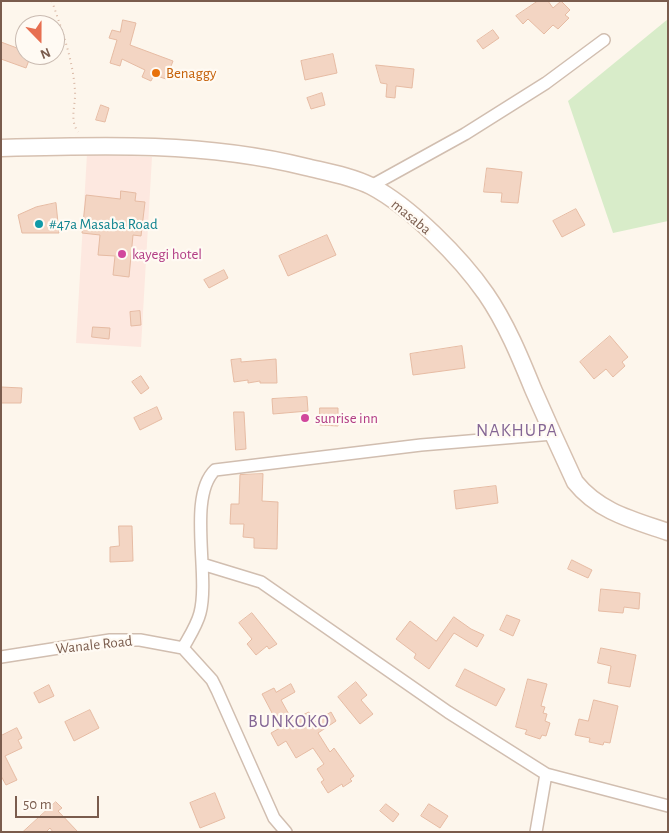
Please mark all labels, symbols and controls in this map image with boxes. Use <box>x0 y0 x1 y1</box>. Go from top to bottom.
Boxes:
north arrow <box>15 15 65 65</box>
text: N <box>38 45 52 61</box>
place label: Benaggy <box>166 64 217 82</box>
marker: Benaggy <box>150 67 162 79</box>
street label: masaba <box>387 196 435 238</box>
place label: #47a Masaba Road <box>49 215 158 233</box>
marker: #47a Masaba Road <box>33 218 45 230</box>
place label: kayegi hotel <box>132 245 202 263</box>
marker: kayegi hotel <box>116 248 128 260</box>
place label: sunrise inn <box>315 409 378 427</box>
marker: sunrise inn <box>299 412 311 424</box>
district label: NAKHUPA <box>475 420 559 442</box>
street label: Wanale Road <box>55 632 133 658</box>
district label: BUNKOKO <box>247 711 331 733</box>
scale bar <box>18 786 101 818</box>
text: 50 m <box>23 797 52 812</box>

